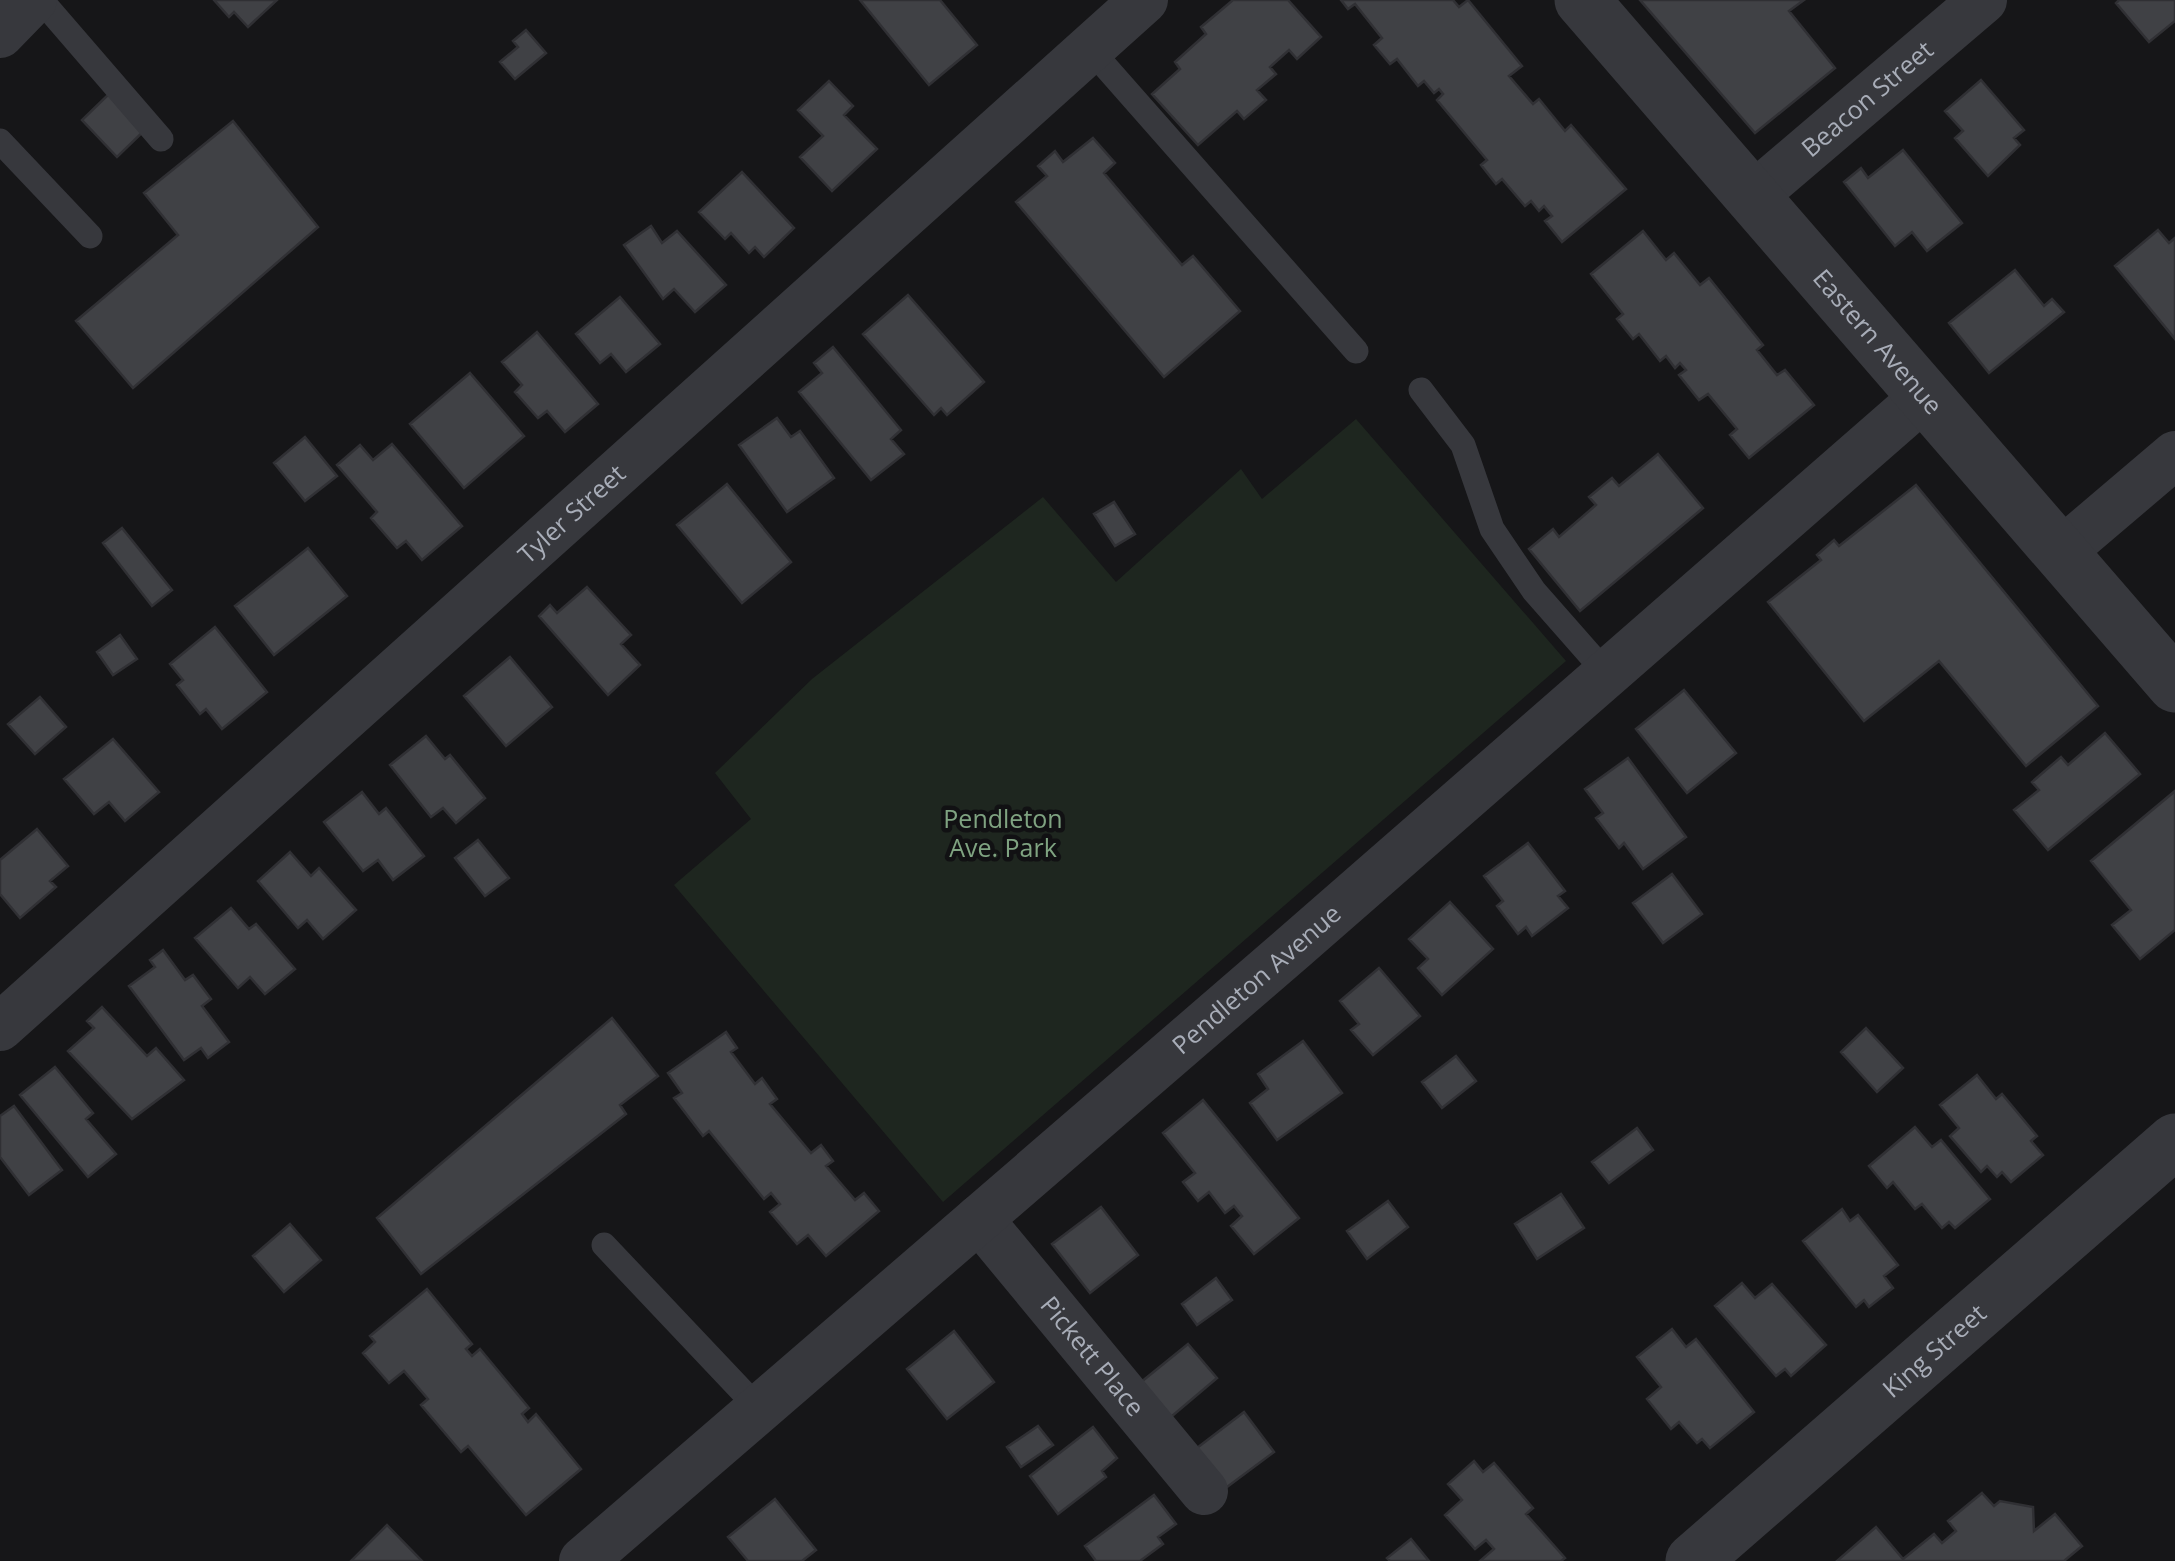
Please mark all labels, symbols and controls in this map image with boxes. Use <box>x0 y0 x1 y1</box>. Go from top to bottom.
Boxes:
street label: Beacon Street <box>1794 32 1940 164</box>
street label: Eastern Avenue <box>1806 261 1951 421</box>
street label: Tyler Street <box>510 456 632 570</box>
park label: Pendleton Ave. Park <box>943 801 1063 864</box>
street label: Pendleton Avenue <box>1164 896 1348 1061</box>
street label: Pickett Place <box>1034 1288 1153 1423</box>
street label: King Street <box>1875 1295 1993 1405</box>

